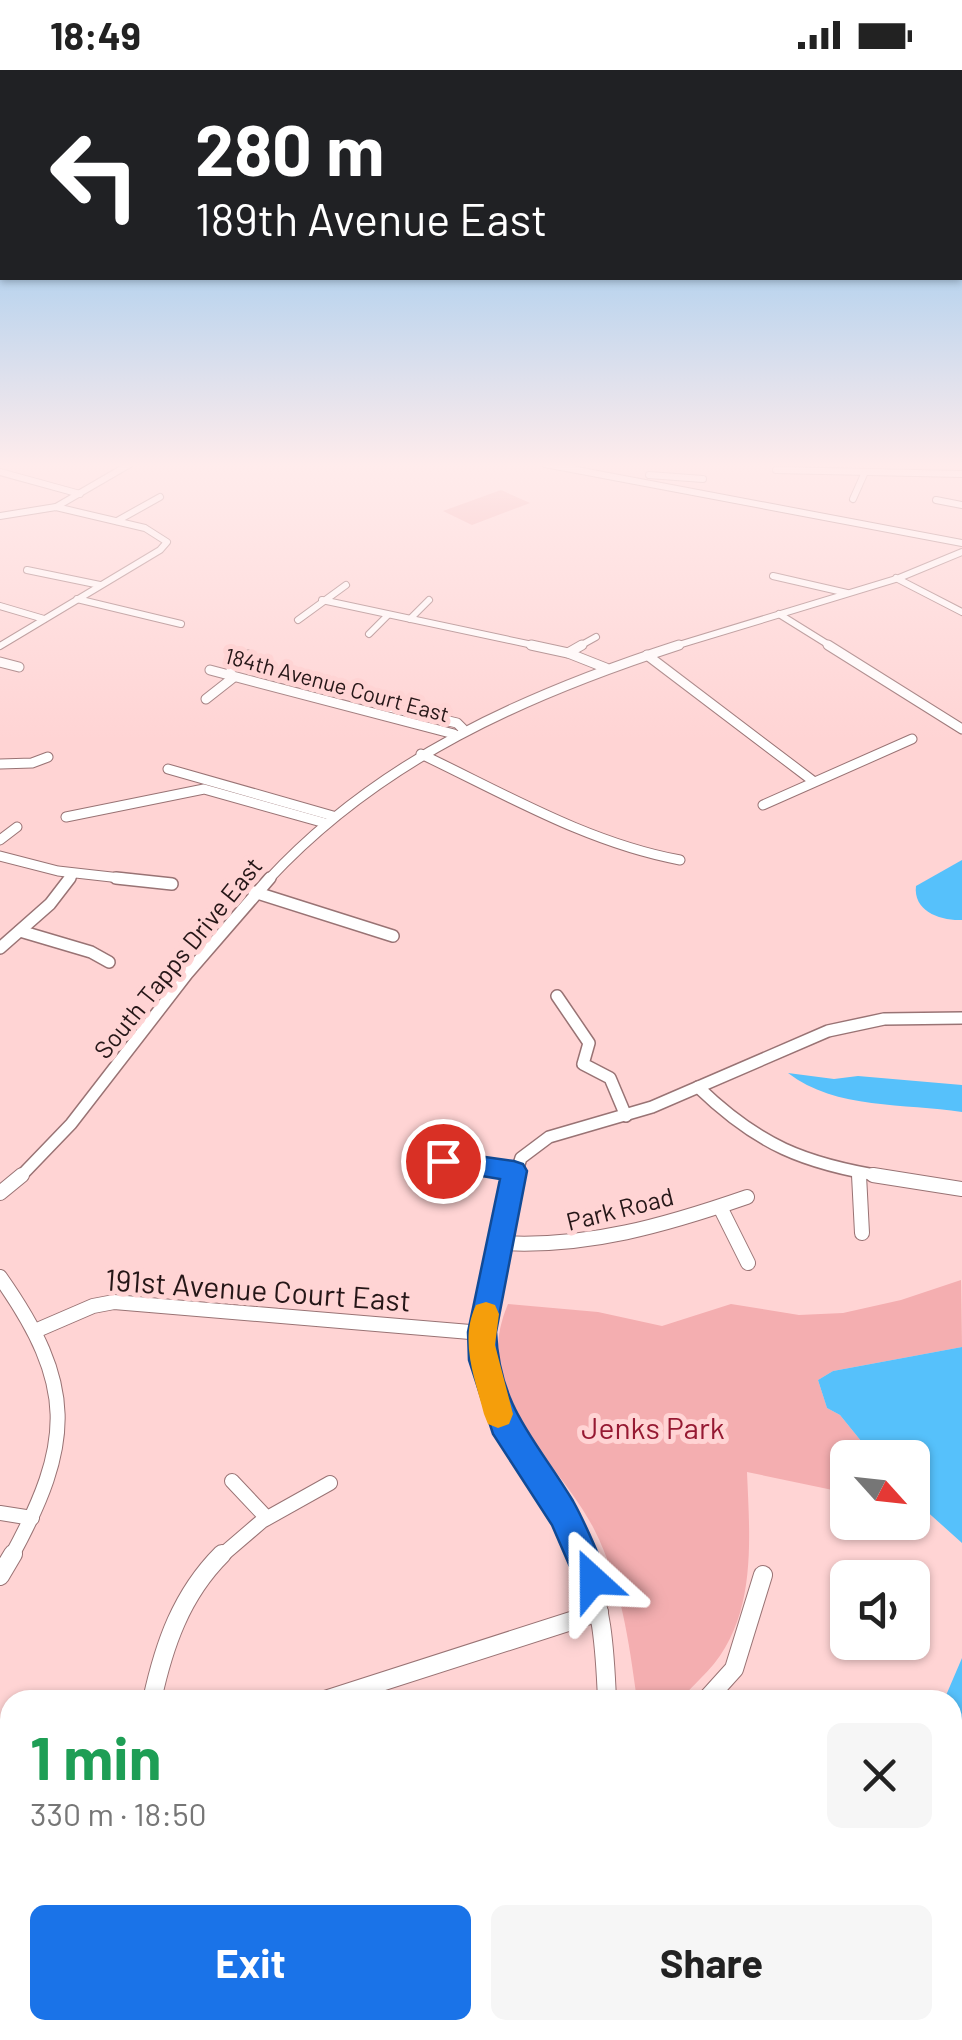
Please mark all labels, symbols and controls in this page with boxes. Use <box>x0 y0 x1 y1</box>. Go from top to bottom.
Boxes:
text: 18:49 <box>50 12 141 58</box>
text: 280 m <box>195 106 384 190</box>
icon: left <box>30 110 160 240</box>
text: 189th Avenue East <box>195 191 548 245</box>
street label: 184th Avenue Court East <box>222 642 452 726</box>
street label: South Tapps Drive East <box>87 851 268 1064</box>
pin <box>401 1119 486 1204</box>
icon: arrive <box>416 1134 471 1189</box>
street label: Park Road <box>563 1180 676 1236</box>
street label: 191st Avenue Court East <box>104 1260 412 1318</box>
park label: Jenks Park <box>581 1409 725 1445</box>
north arrow <box>830 1440 930 1540</box>
map controls <box>830 1440 930 1660</box>
position arrow <box>541 1528 645 1632</box>
button: sound <box>830 1560 930 1660</box>
text: 1 min <box>30 1720 161 1792</box>
button: close <box>827 1723 932 1828</box>
text: 330 m · 18:50 <box>30 1794 207 1832</box>
button: Exit <box>30 1905 471 2020</box>
button: Share <box>491 1905 932 2020</box>

